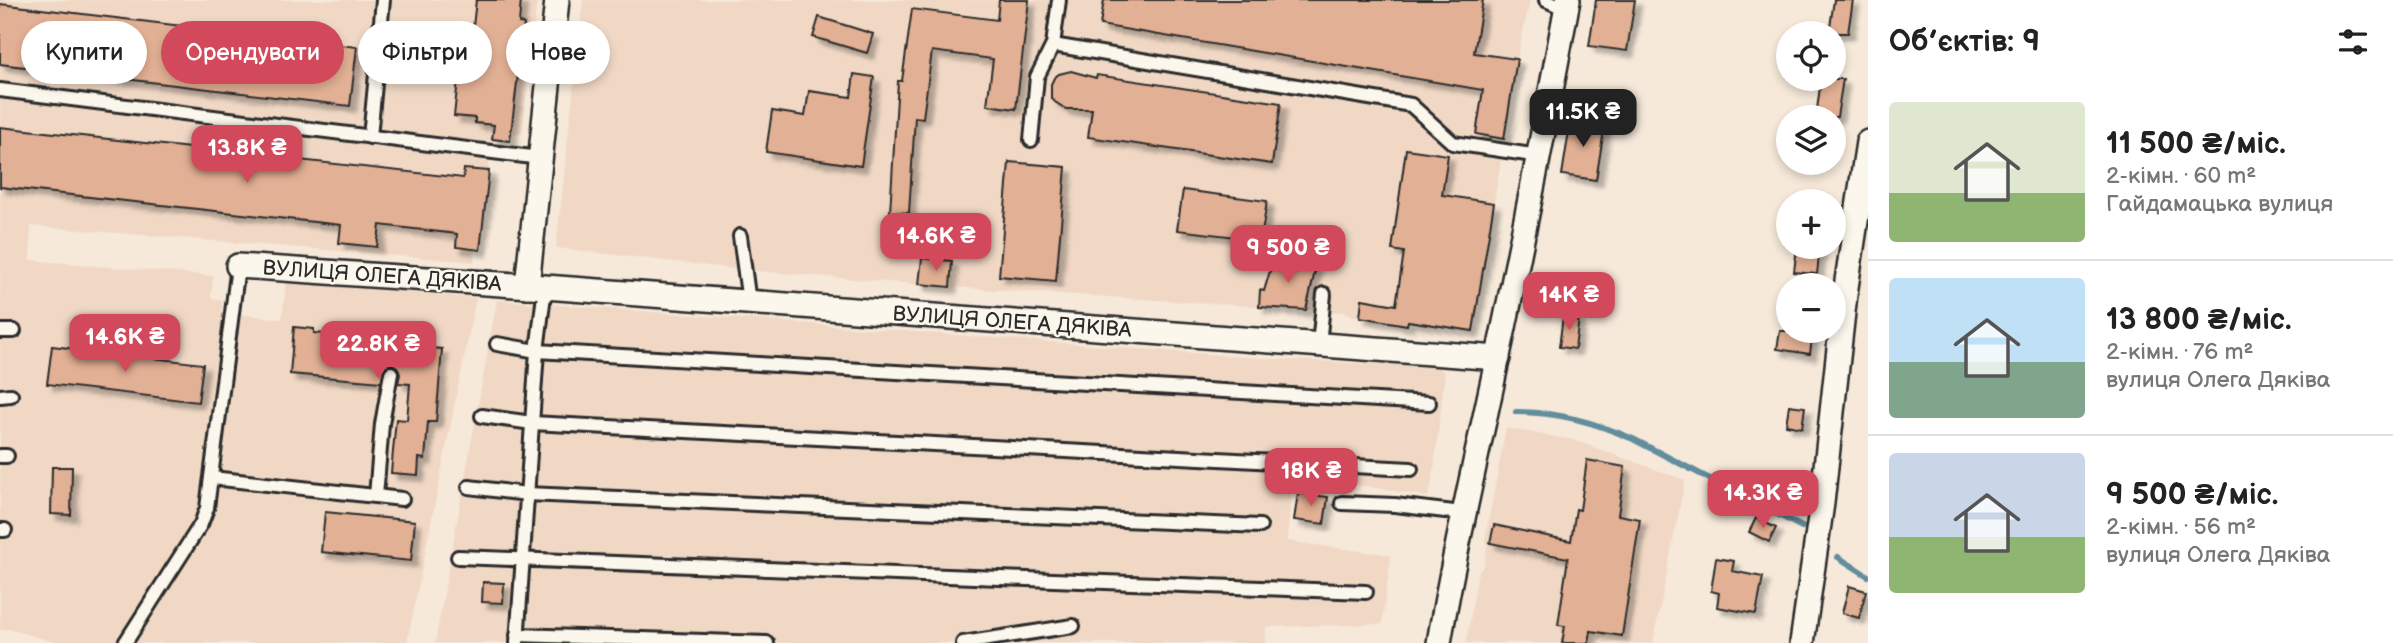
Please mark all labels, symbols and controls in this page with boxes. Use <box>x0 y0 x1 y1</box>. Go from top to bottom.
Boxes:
chip: Купити <box>21 21 147 84</box>
chip: Орендувати <box>161 21 344 84</box>
chip: Фільтри <box>358 21 492 84</box>
chip: Нове <box>506 21 610 84</box>
map controls <box>1776 21 1846 343</box>
button: locate <box>1776 21 1846 91</box>
icon: filters <box>2334 23 2372 61</box>
text: Об’єктів: 9 <box>1889 24 2040 60</box>
pin: 11.5K ₴ <box>1518 90 1648 149</box>
text: 11.5K ₴ <box>1546 98 1620 126</box>
button: layers <box>1776 105 1846 175</box>
pin: 13.8K ₴ <box>182 125 312 185</box>
text: 11 500 ₴/міс. <box>2106 126 2286 162</box>
icon: home <box>1945 130 2029 214</box>
text: 13.8K ₴ <box>207 134 287 162</box>
text: 2-кімн. · 60 m² <box>2106 162 2256 190</box>
button: + <box>1776 189 1846 259</box>
text: Гайдамацька вулиця <box>2106 190 2333 218</box>
pin: 14.6K ₴ <box>871 214 1001 273</box>
text: 14.6K ₴ <box>896 222 976 250</box>
pin: 9 500 ₴ <box>1223 226 1353 285</box>
text: 9 500 ₴ <box>1246 234 1330 262</box>
street label: ВУЛИЦЯ ОЛЕГА ДЯКІВА <box>262 255 502 297</box>
pin: 14K ₴ <box>1520 272 1618 332</box>
button: − <box>1776 273 1846 343</box>
text: 14K ₴ <box>1539 281 1599 309</box>
street label: ВУЛИЦЯ ОЛЕГА ДЯКІВА <box>892 301 1132 343</box>
text: 13 800 ₴/міс. <box>2106 302 2292 338</box>
icon: home <box>1945 306 2029 390</box>
pin: 14.6K ₴ <box>60 314 190 374</box>
pin: 22.8K ₴ <box>313 322 443 381</box>
text: 14.6K ₴ <box>85 323 165 351</box>
text: 22.8K ₴ <box>336 330 420 358</box>
text: 2-кімн. · 76 m² <box>2106 338 2253 366</box>
text: вулиця Олега Дяківа <box>2106 366 2330 394</box>
pin: 18K ₴ <box>1262 448 1360 508</box>
text: 18K ₴ <box>1281 457 1341 485</box>
pin: 14.3K ₴ <box>1698 470 1828 530</box>
text: 9 500 ₴/міс. <box>2106 477 2278 513</box>
text: 14.3K ₴ <box>1724 479 1802 507</box>
icon: home <box>1945 481 2029 565</box>
text: 2-кімн. · 56 m² <box>2106 513 2256 541</box>
text: вулиця Олега Дяківа <box>2106 541 2330 569</box>

